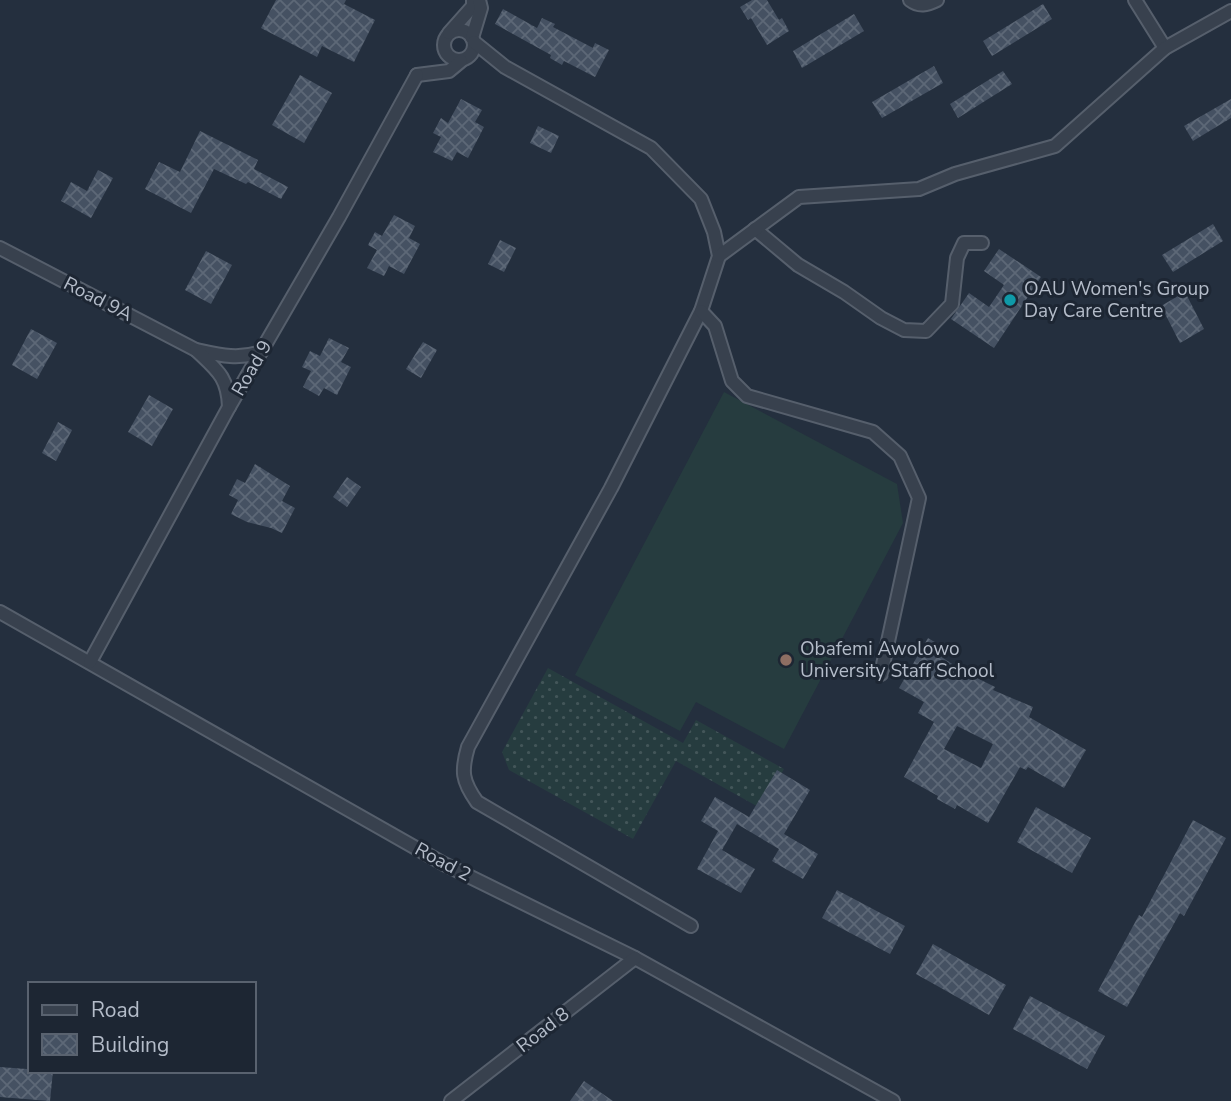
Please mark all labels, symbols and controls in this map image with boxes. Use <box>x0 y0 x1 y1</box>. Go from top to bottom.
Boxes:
street label: Road 9A <box>59 271 137 328</box>
place label: OAU Women's Group Day Care Centre <box>1024 276 1209 324</box>
marker: OAU Women's Group Day Care Centre <box>1002 292 1018 308</box>
street label: Road 9 <box>226 335 278 401</box>
place label: Obafemi Awolowo University Staff School <box>800 636 994 684</box>
marker: Obafemi Awolowo University Staff School <box>778 652 794 668</box>
street label: Road 2 <box>410 836 476 888</box>
legend <box>28 982 256 1073</box>
text: Road <box>91 996 140 1024</box>
street label: Road 8 <box>511 1001 575 1059</box>
text: Building <box>91 1031 169 1059</box>

